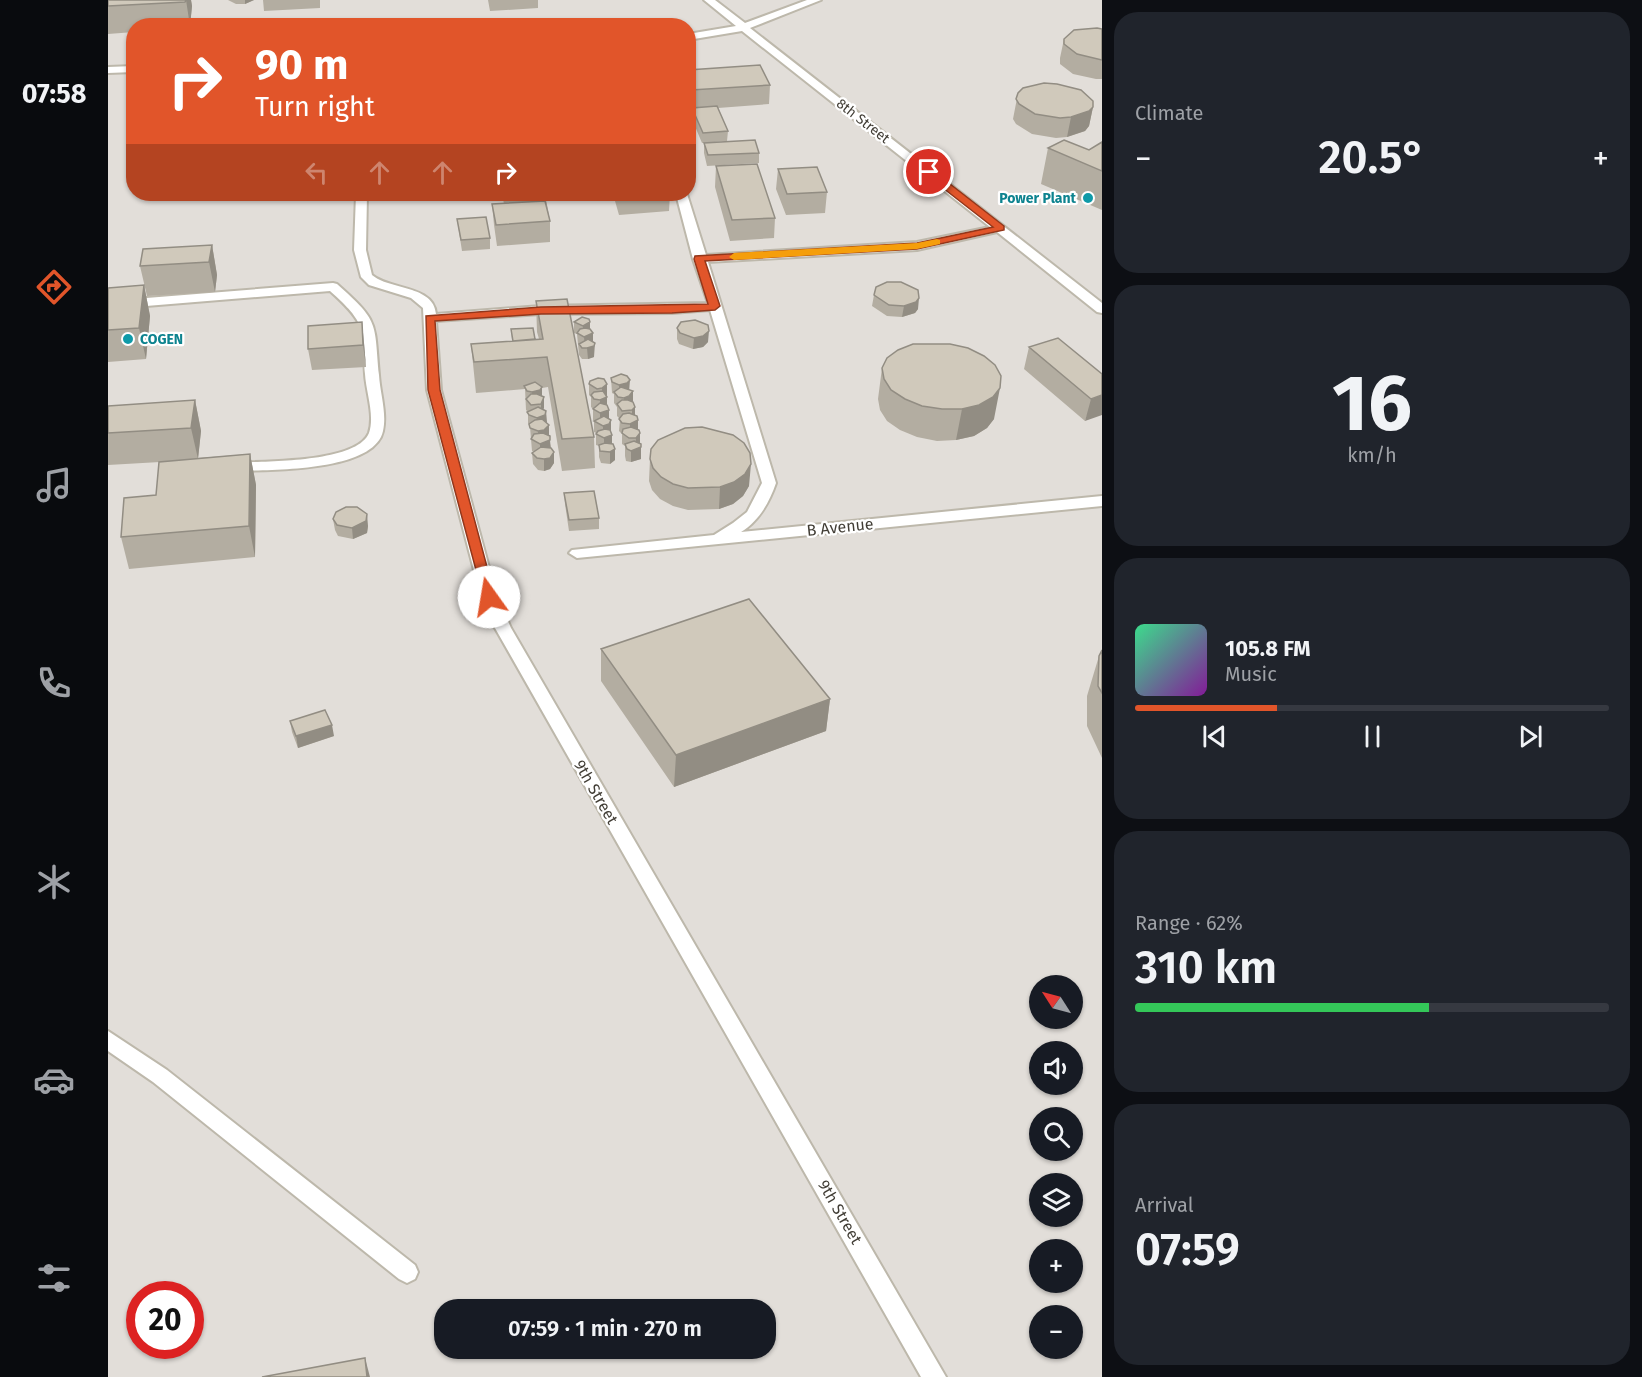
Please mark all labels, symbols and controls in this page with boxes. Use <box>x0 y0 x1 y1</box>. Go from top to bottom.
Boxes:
text: 90 m <box>255 40 349 90</box>
icon: right <box>156 42 234 120</box>
text: 07:58 <box>22 78 86 110</box>
text: Turn right <box>255 91 375 123</box>
street label: 8th Street <box>833 95 894 148</box>
text: Climate <box>1135 101 1203 125</box>
text: 20.5° <box>1318 131 1426 185</box>
text: − <box>1135 139 1152 179</box>
text: + <box>1593 139 1609 179</box>
pin <box>903 146 954 197</box>
icon: arrive <box>912 155 945 188</box>
icon: left <box>300 156 333 189</box>
icon: ahead <box>363 156 396 189</box>
icon: ahead <box>426 156 459 189</box>
icon: right <box>489 156 522 189</box>
place label: Power Plant <box>999 190 1077 207</box>
marker: Power Plant <box>1081 191 1095 205</box>
icon: directions <box>33 266 75 308</box>
place label: COGEN <box>140 331 183 348</box>
marker: COGEN <box>121 332 135 346</box>
text: 16 <box>1332 357 1412 451</box>
text: km/h <box>1347 443 1397 467</box>
icon: music <box>33 464 75 506</box>
street label: B Avenue <box>806 514 874 540</box>
position arrow <box>457 565 521 629</box>
text: 105.8 FM <box>1225 635 1311 662</box>
icon: phone <box>33 662 75 704</box>
text: Music <box>1225 662 1277 686</box>
icon: previous <box>1198 720 1231 753</box>
icon: pause <box>1356 720 1389 753</box>
icon: next <box>1514 720 1547 753</box>
street label: 9th Street <box>570 756 622 828</box>
icon: climate <box>33 861 75 903</box>
text: Range · 62% <box>1135 911 1243 935</box>
text: 310 km <box>1135 941 1277 995</box>
north arrow <box>1029 975 1083 1029</box>
map controls <box>1029 975 1083 1359</box>
button: sound <box>1029 1041 1083 1095</box>
icon: car <box>33 1059 75 1101</box>
button: search <box>1029 1107 1083 1161</box>
button: layers <box>1029 1173 1083 1227</box>
street label: 9th Street <box>814 1176 866 1248</box>
text: Arrival <box>1135 1193 1194 1217</box>
text: 07:59 <box>1135 1223 1240 1277</box>
button: + <box>1029 1239 1083 1293</box>
icon: filters <box>33 1257 75 1299</box>
speed limit sign: 20 <box>126 1281 204 1359</box>
button: − <box>1029 1305 1083 1359</box>
text: 07:59 · 1 min · 270 m <box>508 1315 702 1342</box>

